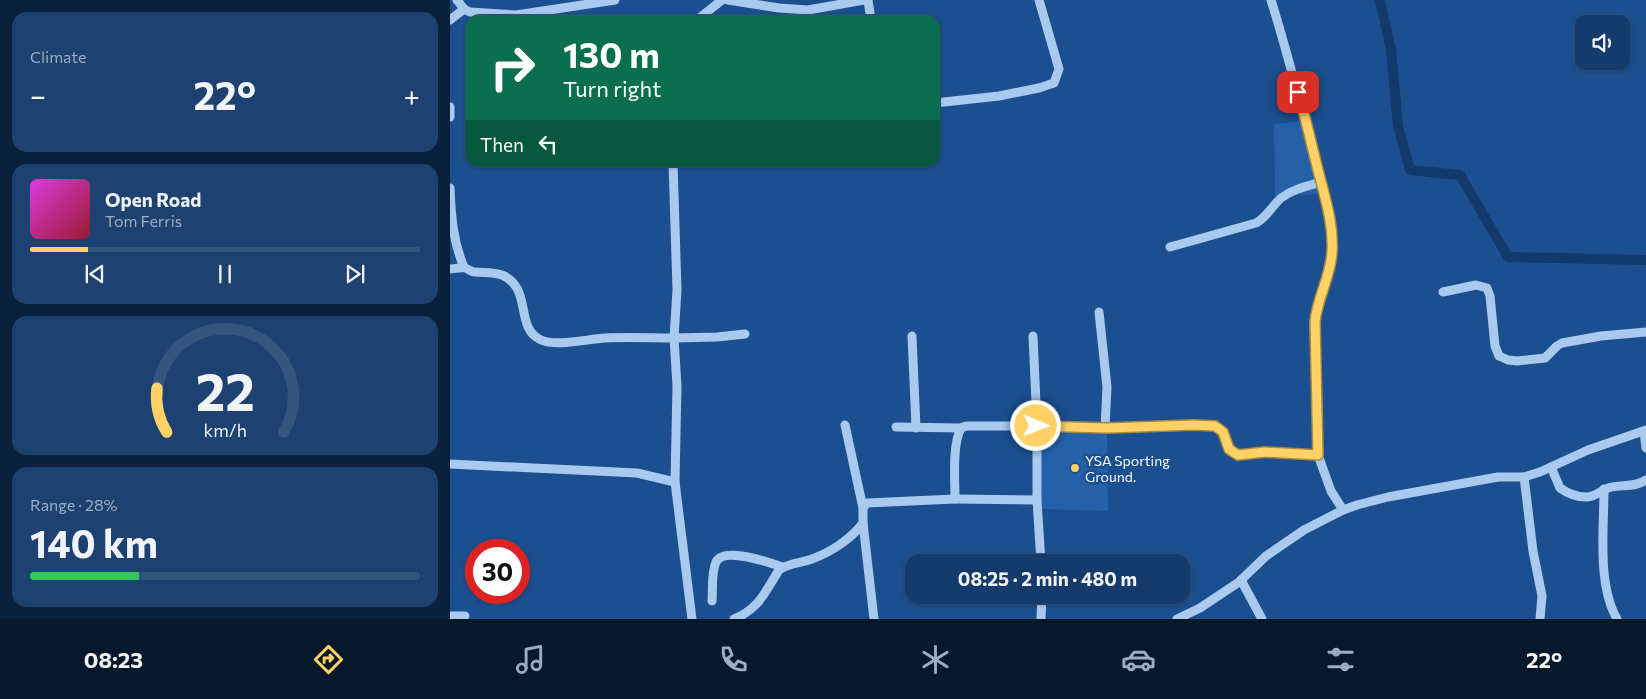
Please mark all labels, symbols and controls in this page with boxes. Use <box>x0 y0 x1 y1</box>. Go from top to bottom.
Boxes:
map controls <box>1575 15 1630 70</box>
button: sound <box>1575 15 1630 70</box>
text: 130 m <box>563 32 660 75</box>
icon: right <box>480 35 545 100</box>
text: Climate <box>30 47 86 66</box>
text: 22° <box>193 71 256 118</box>
pin <box>1277 71 1319 113</box>
text: Turn right <box>563 75 661 102</box>
text: − <box>30 78 46 112</box>
text: + <box>404 78 420 112</box>
icon: arrive <box>1284 78 1312 106</box>
icon: left <box>534 130 562 158</box>
text: Then <box>480 133 524 156</box>
text: Open Road <box>105 188 201 211</box>
text: Tom Ferris <box>105 211 182 230</box>
icon: previous <box>81 260 109 288</box>
icon: pause <box>211 260 239 288</box>
icon: next <box>341 260 369 288</box>
text: 22 <box>195 358 255 422</box>
position arrow <box>1009 399 1061 451</box>
text: km/h <box>203 419 247 441</box>
place label: YSA Sporting Ground. <box>1085 452 1170 485</box>
marker: YSA Sporting Ground. <box>1069 462 1081 474</box>
text: Range · 28% <box>30 495 118 514</box>
text: 140 km <box>30 519 158 566</box>
speed limit sign: 30 <box>465 539 530 604</box>
text: 08:25 · 2 min · 480 m <box>958 567 1137 590</box>
icon: directions <box>311 642 346 677</box>
icon: music <box>513 642 548 677</box>
icon: phone <box>716 642 751 677</box>
icon: climate <box>918 642 953 677</box>
icon: car <box>1121 642 1156 677</box>
icon: filters <box>1323 642 1358 677</box>
text: 08:23 <box>84 646 143 673</box>
text: 22° <box>1526 646 1562 673</box>

